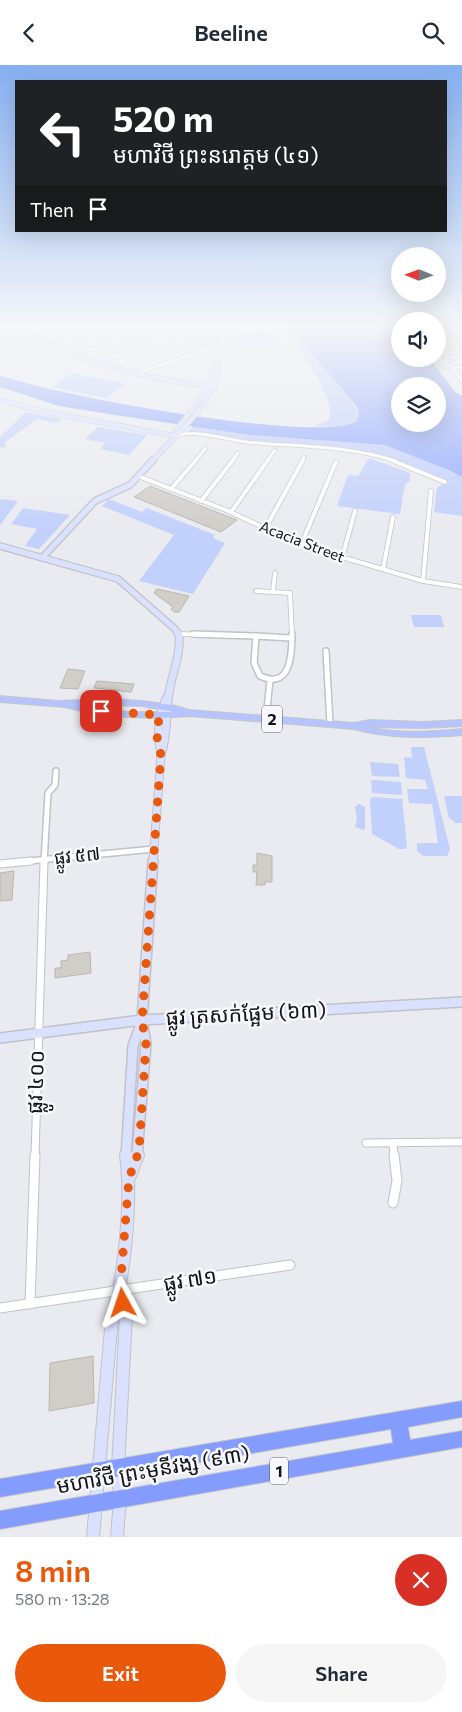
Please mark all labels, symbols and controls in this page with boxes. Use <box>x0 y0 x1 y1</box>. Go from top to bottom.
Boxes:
icon: back <box>15 19 43 47</box>
text: Beeline <box>194 19 268 46</box>
icon: search <box>419 19 447 47</box>
text: 520 m <box>113 96 214 139</box>
icon: left <box>30 100 95 165</box>
text: មហាវិថី ព្រះនរោត្តម (៤១) <box>113 141 319 168</box>
icon: arrive <box>84 195 112 223</box>
text: Then <box>30 198 74 221</box>
north arrow <box>391 247 446 303</box>
map controls <box>391 247 446 432</box>
button: sound <box>391 312 446 367</box>
button: layers <box>391 377 446 432</box>
street label: Acacia Street <box>257 517 347 566</box>
pin <box>80 690 122 732</box>
icon: arrive <box>87 697 115 725</box>
road number: 2 <box>262 706 282 733</box>
street label: ផ្លូវ ៥៧ <box>53 842 102 875</box>
street label: ផ្លូវ ត្រសក់ផ្អែម (៦៣) <box>165 996 327 1037</box>
street label: ផ្លូវ ៤០០ <box>21 1049 56 1115</box>
street label: ផ្លូវ ៧១ <box>161 1262 220 1303</box>
position arrow <box>96 1276 148 1328</box>
street label: មហាវិថី ព្រះមុនីវង្ស (៩៣) <box>54 1439 252 1500</box>
road number: 1 <box>270 1457 288 1485</box>
text: 8 min <box>15 1551 91 1588</box>
button: close <box>395 1554 447 1606</box>
text: 580 m · 13:28 <box>15 1589 110 1608</box>
button: Exit <box>15 1644 226 1702</box>
button: Share <box>236 1644 447 1702</box>

